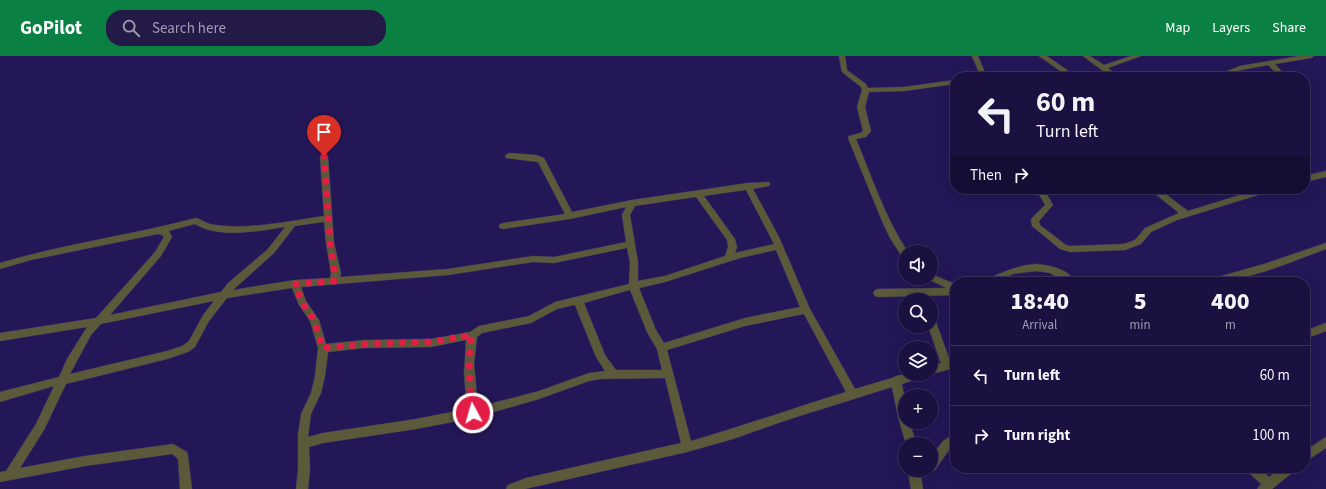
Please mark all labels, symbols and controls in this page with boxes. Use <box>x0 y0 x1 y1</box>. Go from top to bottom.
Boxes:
search box <box>106 10 386 46</box>
text: GoPilot <box>20 15 82 42</box>
icon: search <box>120 17 142 39</box>
text: Search here <box>152 18 226 39</box>
text: Map <box>1165 18 1190 38</box>
text: Layers <box>1212 18 1250 38</box>
text: Share <box>1272 18 1306 38</box>
text: 60 m <box>1036 82 1095 122</box>
icon: left <box>970 88 1022 140</box>
pin <box>307 115 341 156</box>
text: Turn left <box>1036 119 1098 144</box>
icon: arrive <box>313 121 335 143</box>
icon: right <box>1010 164 1032 186</box>
text: Then <box>970 165 1002 186</box>
map controls <box>898 245 938 477</box>
button: sound <box>898 245 938 285</box>
text: 18:40 <box>1010 284 1069 319</box>
text: 5 <box>1134 284 1147 319</box>
text: 400 <box>1211 284 1250 319</box>
button: search <box>898 293 938 333</box>
text: Arrival <box>1022 316 1057 334</box>
text: min <box>1130 316 1151 334</box>
text: m <box>1225 316 1236 334</box>
button: layers <box>898 341 938 381</box>
icon: left <box>970 365 992 387</box>
text: Turn left <box>1004 365 1060 386</box>
text: 60 m <box>1260 365 1290 386</box>
button: + <box>898 389 938 429</box>
position arrow <box>452 392 494 434</box>
icon: right <box>970 425 992 447</box>
text: Turn right <box>1004 425 1070 446</box>
text: 100 m <box>1252 425 1290 446</box>
button: − <box>898 437 938 477</box>

